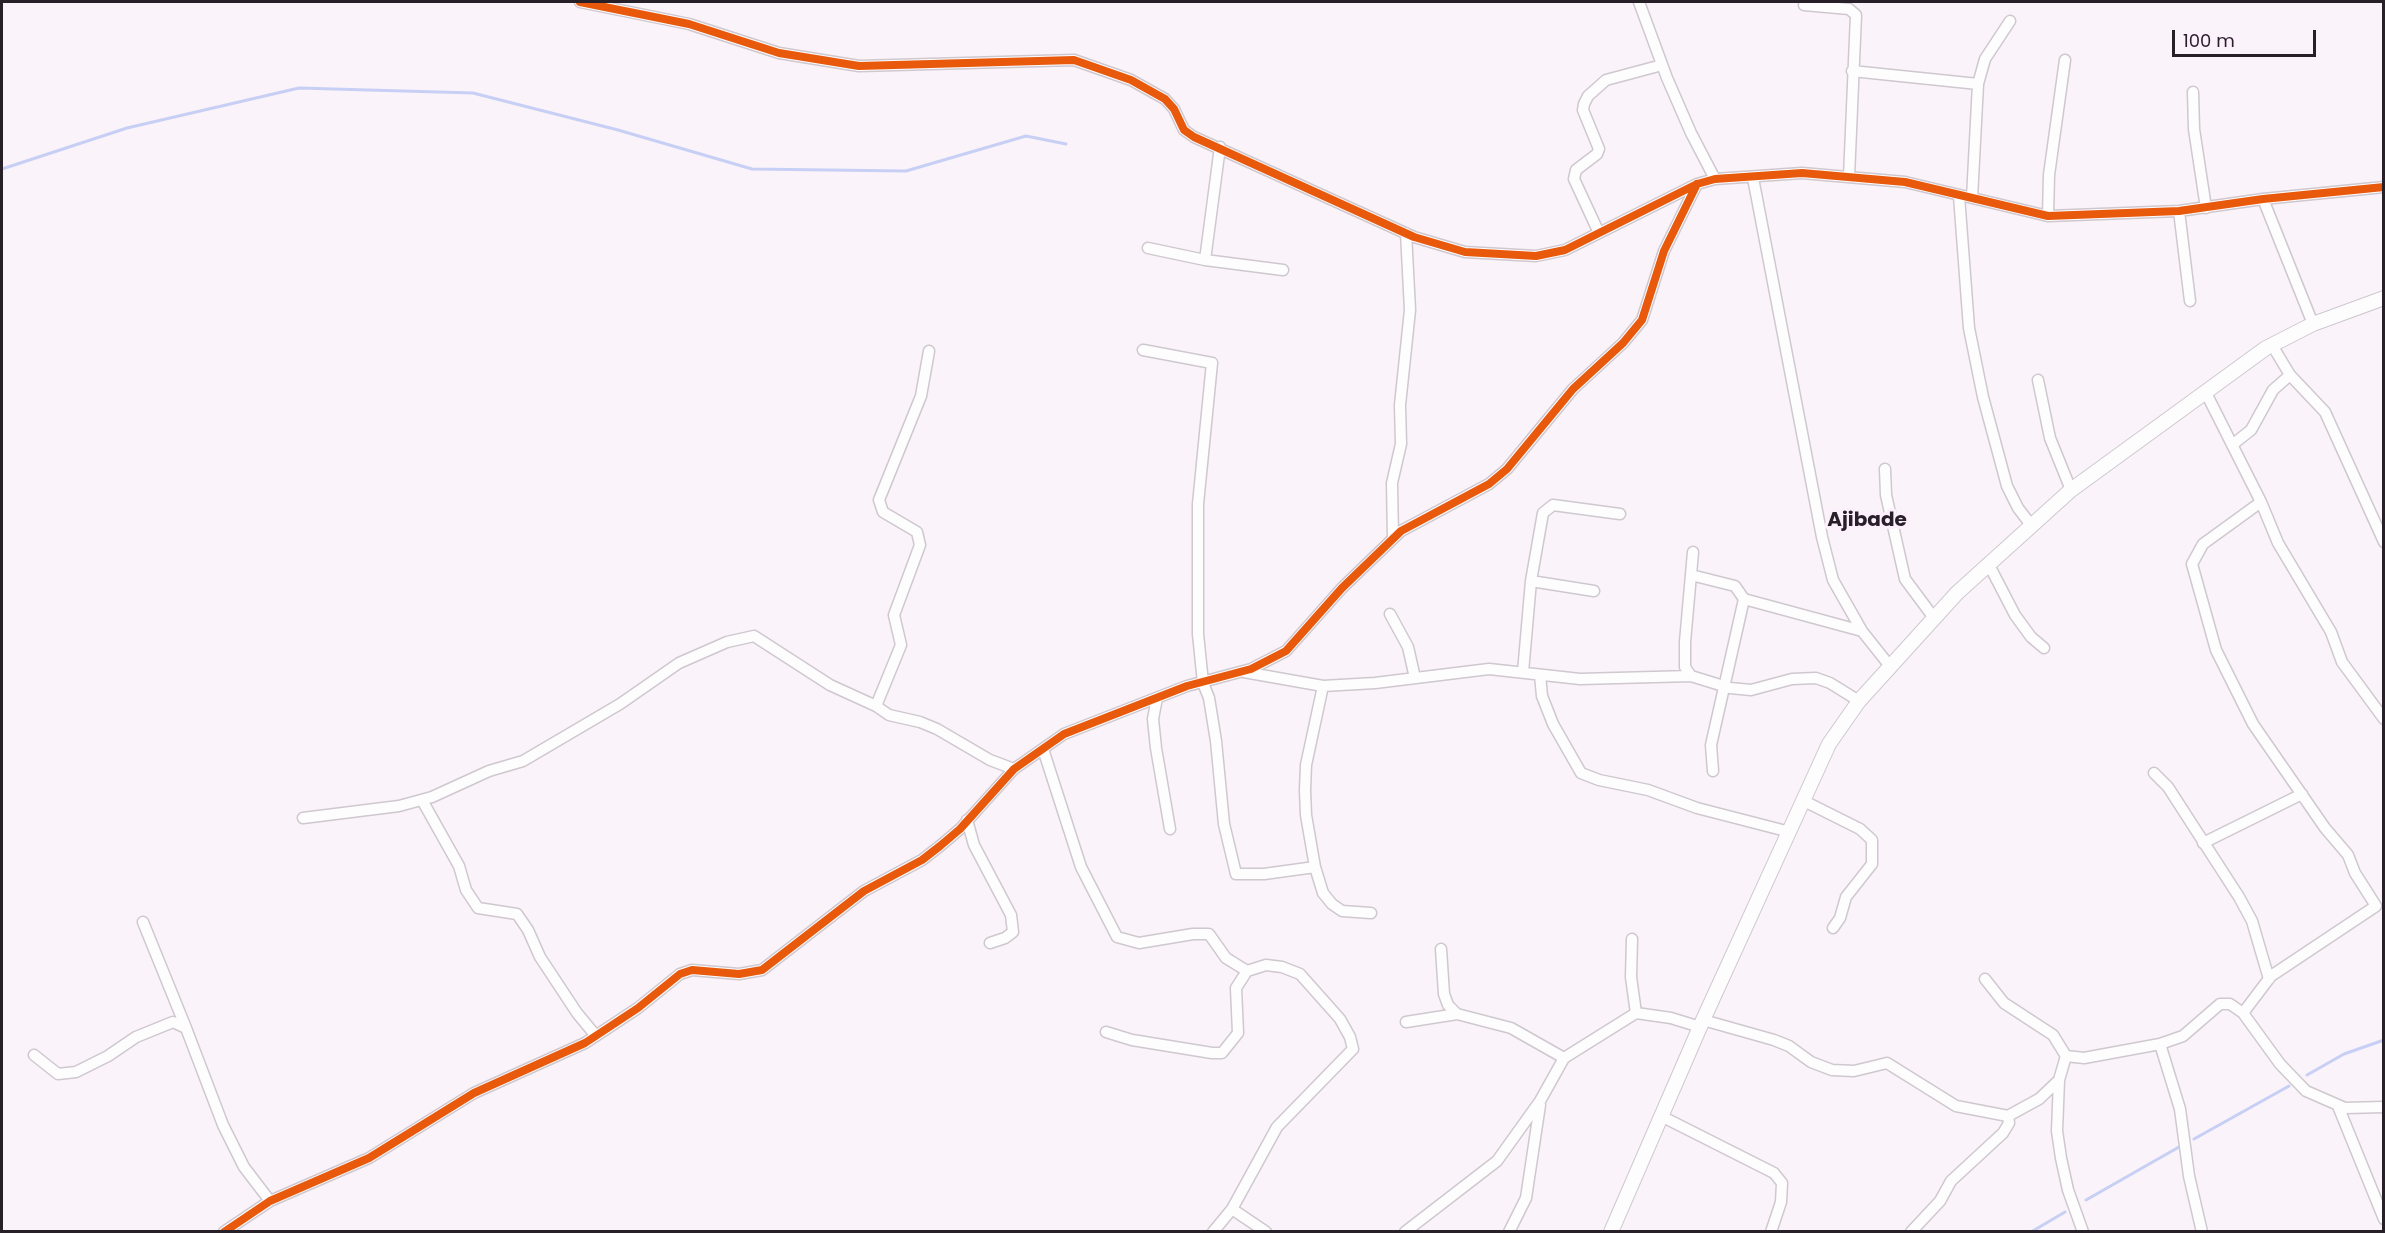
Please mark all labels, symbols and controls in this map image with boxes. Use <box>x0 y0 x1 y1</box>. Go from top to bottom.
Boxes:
scale bar <box>2175 18 2319 56</box>
text: 100 m <box>2183 28 2235 53</box>
district label: Ajibade <box>1827 509 1907 533</box>

